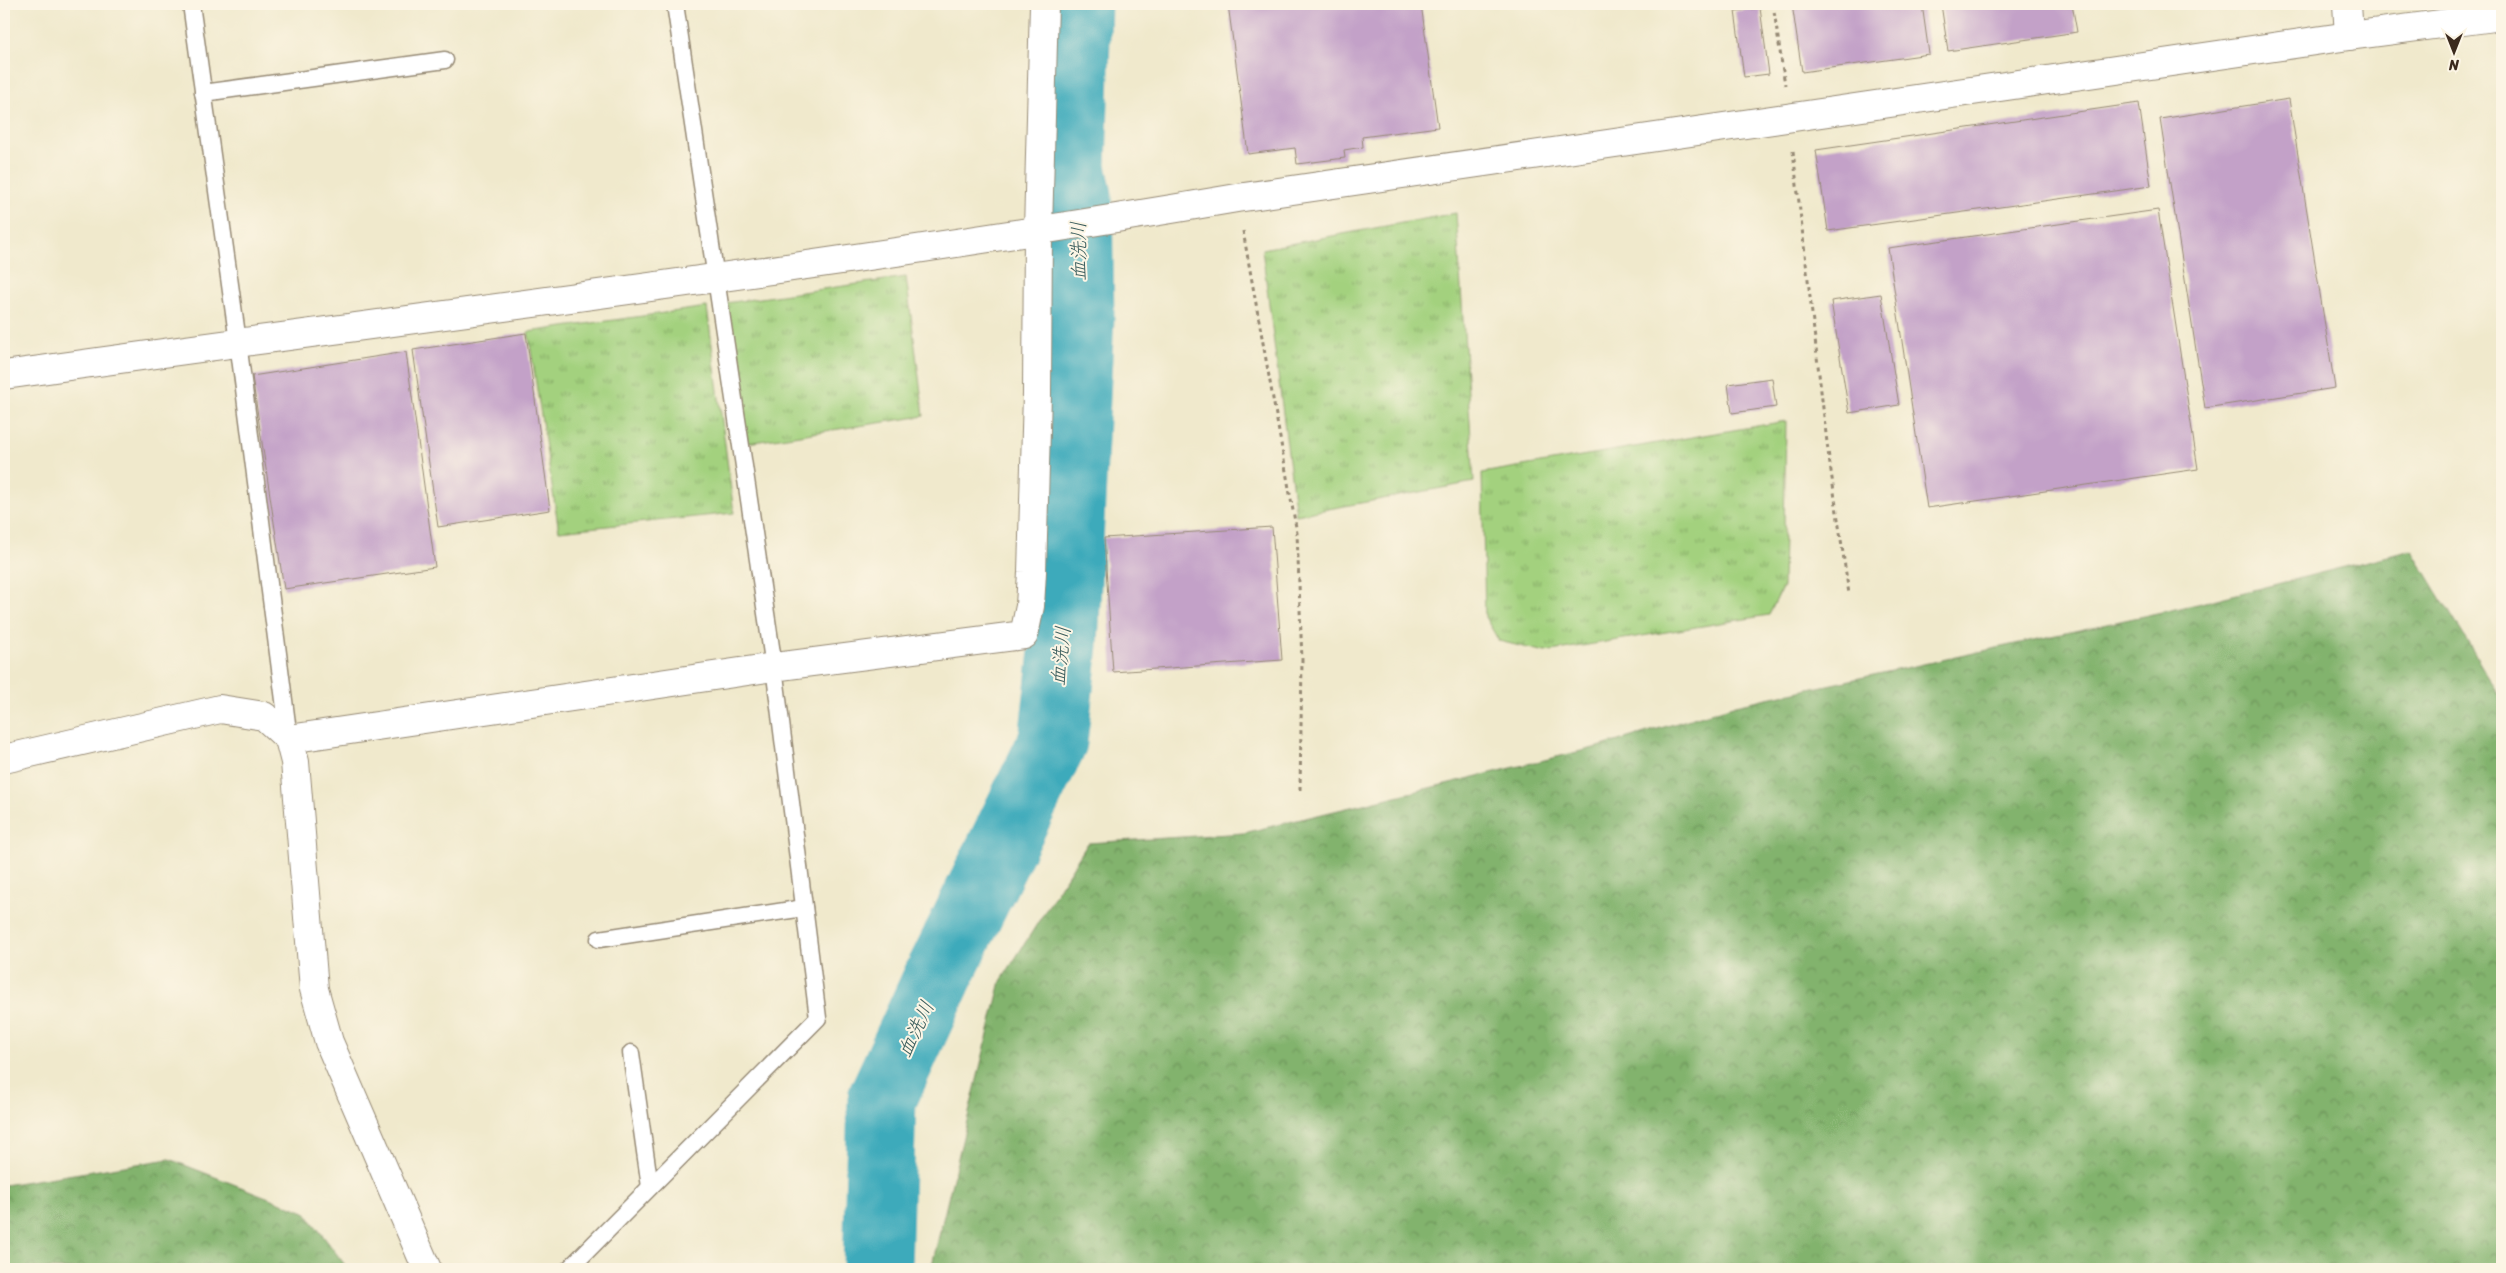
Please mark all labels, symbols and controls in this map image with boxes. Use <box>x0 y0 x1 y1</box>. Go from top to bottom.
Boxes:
north arrow <box>2428 28 2478 78</box>
text: N <box>2449 52 2460 77</box>
water label: 血洗川 <box>1061 221 1097 281</box>
water label: 血洗川 <box>1041 625 1081 687</box>
water label: 血洗川 <box>887 994 945 1064</box>

